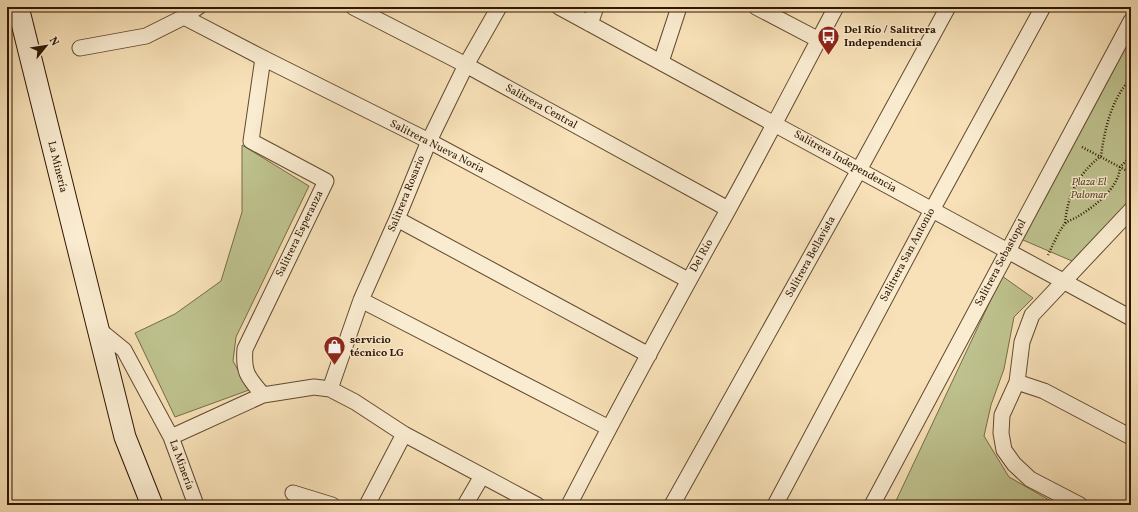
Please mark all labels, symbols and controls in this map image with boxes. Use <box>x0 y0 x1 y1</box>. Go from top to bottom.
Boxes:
bus stop icon: Del Río / Salitrera Independencia <box>816 23 842 56</box>
place label: Del Río / Salitrera Independencia <box>844 23 936 51</box>
north arrow <box>26 26 66 66</box>
text: N <box>45 35 62 49</box>
street label: Salitrera Central <box>502 81 580 133</box>
street label: Salitrera Nueva Noria <box>387 117 487 178</box>
street label: Salitrera Independencia <box>791 127 900 197</box>
street label: La Minería <box>43 140 71 195</box>
street label: Salitrera Rosario <box>385 153 429 234</box>
park label: Plaza El Palomar <box>1071 175 1108 203</box>
street label: Salitrera Esperanza <box>273 188 328 280</box>
street label: Salitrera San Antonio <box>877 205 939 304</box>
street label: Salitrera Bellavista <box>782 213 840 300</box>
street label: Salitrera Sebastopol <box>972 217 1030 309</box>
street label: Del Río <box>687 237 717 275</box>
shop icon: servicio técnico LG <box>321 333 347 366</box>
place label: servicio técnico LG <box>350 333 404 361</box>
street label: La Minería <box>165 438 197 493</box>

